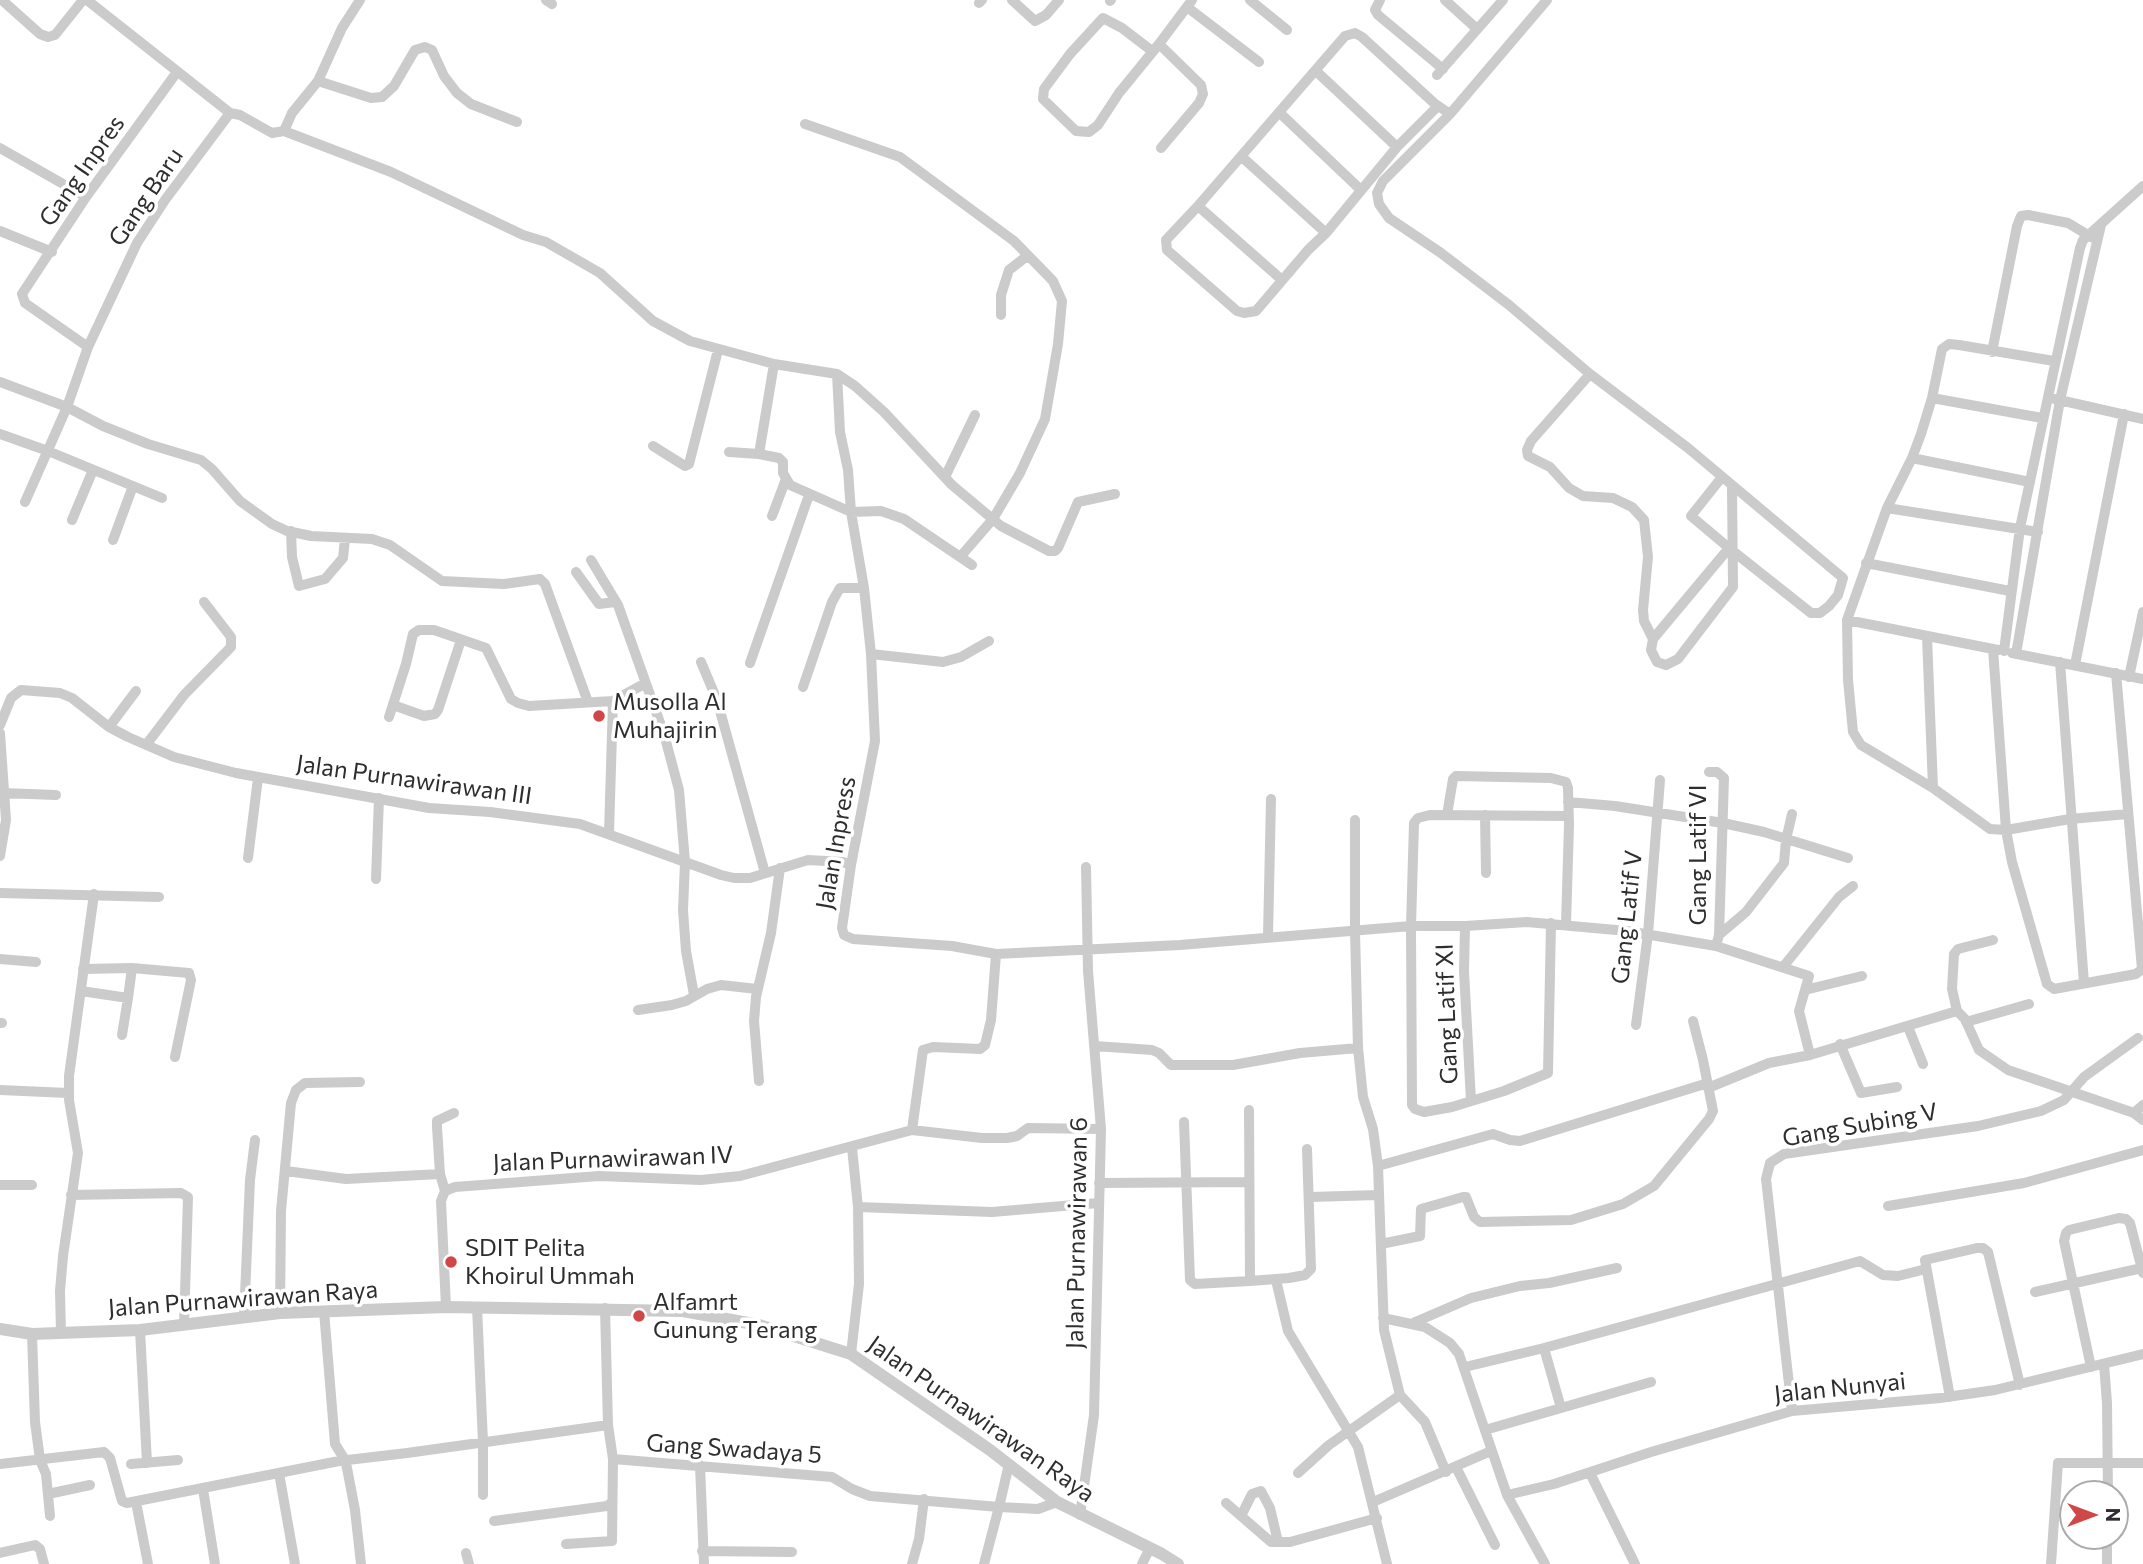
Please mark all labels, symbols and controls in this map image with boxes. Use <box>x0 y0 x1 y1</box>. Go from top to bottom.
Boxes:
street label: Gang Inpres <box>33 110 131 232</box>
street label: Gang Baru <box>103 142 189 252</box>
place label: Musolla Al Muhajirin <box>613 688 727 744</box>
marker: Musolla Al Muhajirin <box>591 708 607 724</box>
street label: Jalan Purnawirawan III <box>294 749 534 811</box>
street label: Jalan Inpress <box>810 774 862 912</box>
street label: Gang Latif VI <box>1684 784 1712 926</box>
street label: Gang Latif V <box>1606 849 1648 985</box>
street label: Gang Latif XI <box>1430 943 1464 1085</box>
street label: Gang Subing V <box>1780 1097 1940 1153</box>
street label: Jalan Purnawirawan 6 <box>1061 1117 1093 1349</box>
street label: Jalan Purnawirawan IV <box>492 1140 734 1178</box>
place label: SDIT Pelita Khoirul Ummah <box>465 1234 635 1290</box>
marker: SDIT Pelita Khoirul Ummah <box>443 1254 459 1270</box>
street label: Jalan Purnawirawan Raya <box>107 1275 379 1323</box>
place label: Alfamrt Gunung Terang <box>653 1288 817 1344</box>
marker: Alfamrt Gunung Terang <box>631 1308 647 1324</box>
street label: Jalan Purnawirawan Raya <box>862 1330 1100 1508</box>
street label: Jalan Nunyai <box>1773 1367 1907 1409</box>
street label: Gang Swadaya 5 <box>645 1429 823 1469</box>
north arrow <box>2059 1480 2129 1550</box>
text: N <box>2102 1508 2125 1522</box>

